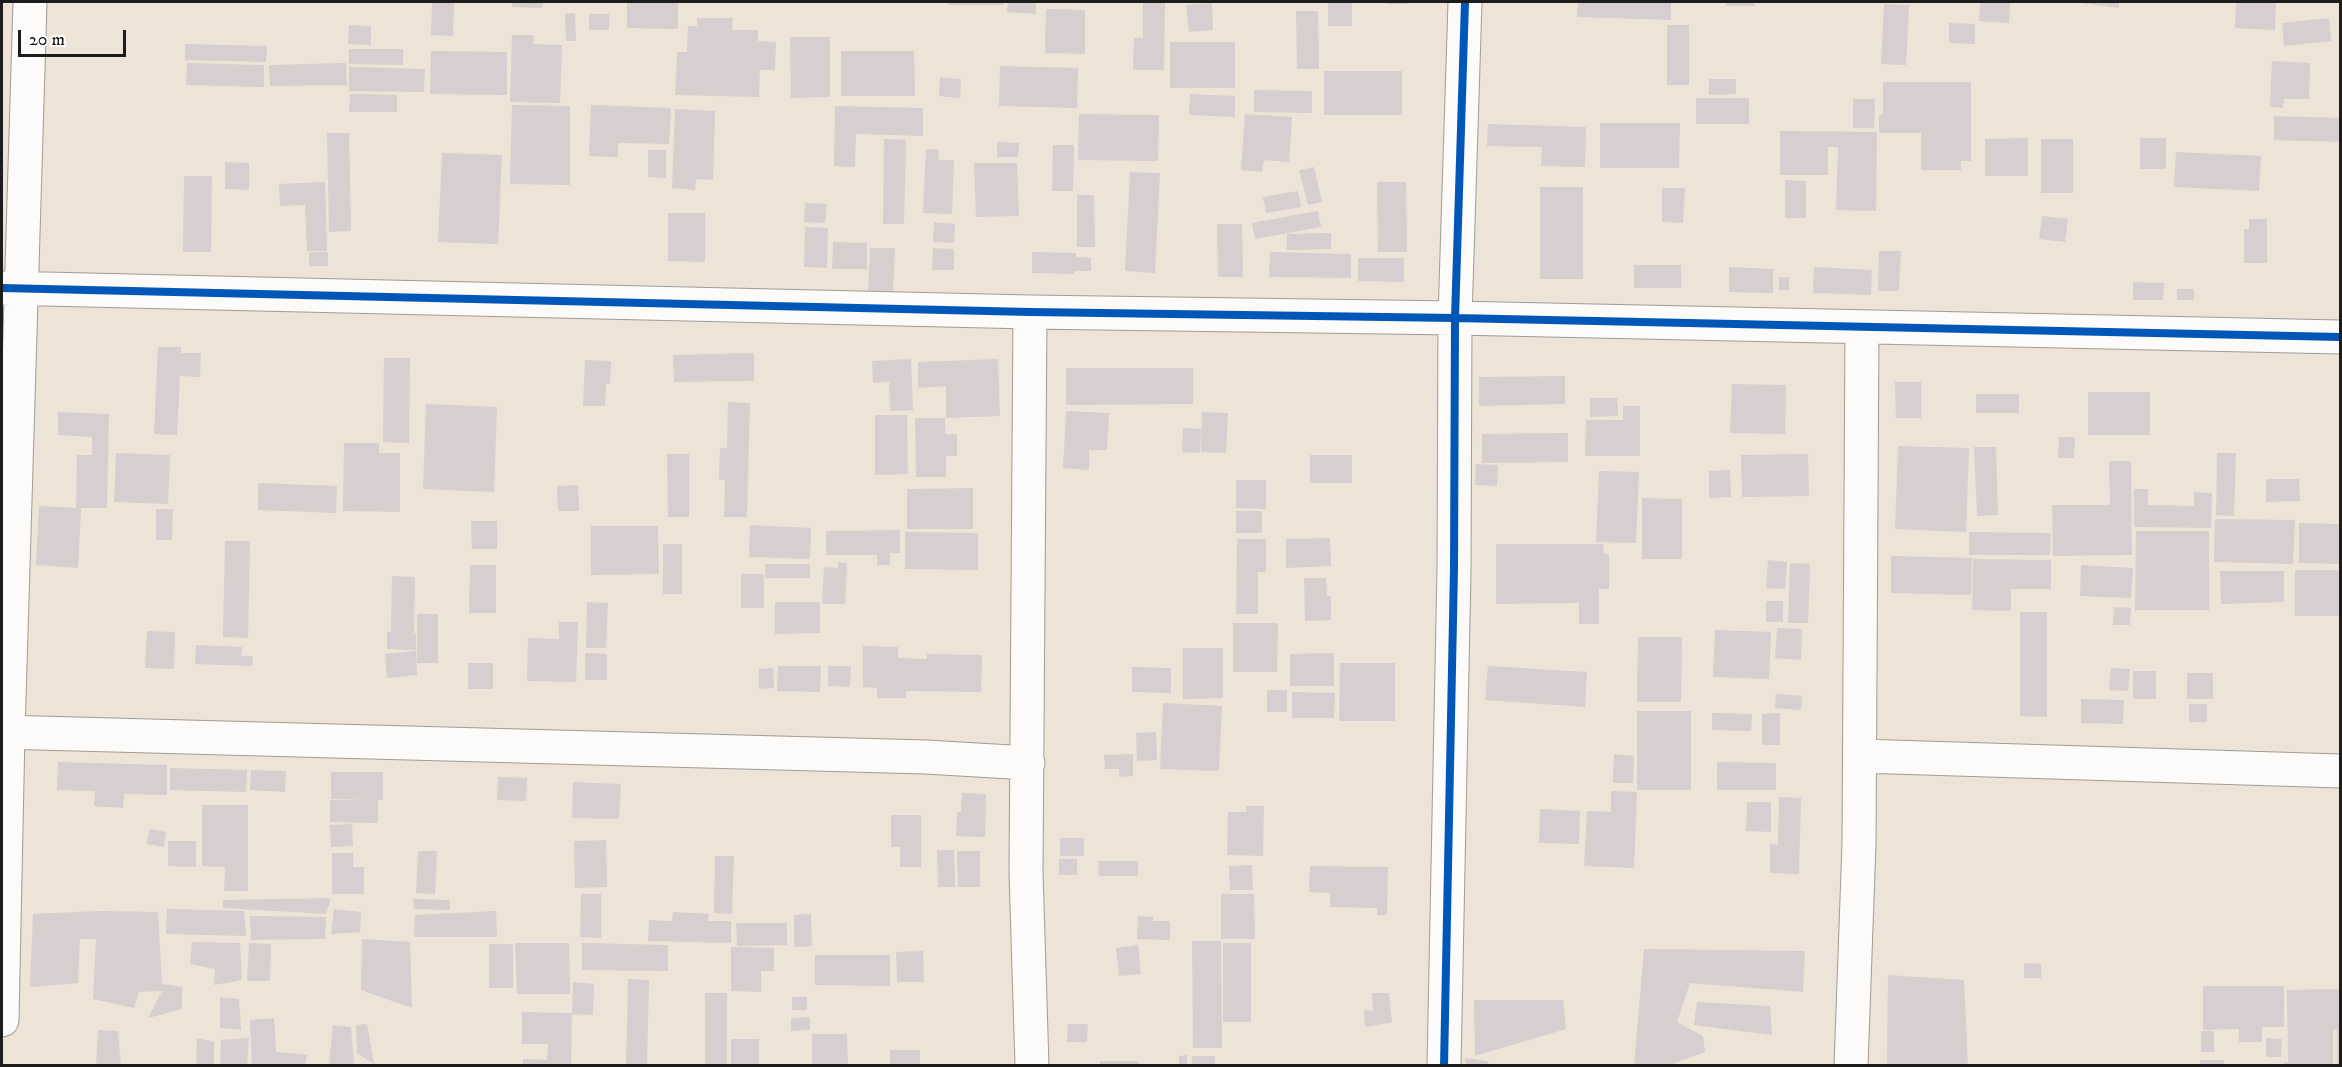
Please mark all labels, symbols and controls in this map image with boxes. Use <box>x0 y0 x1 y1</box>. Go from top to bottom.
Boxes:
scale bar <box>21 18 129 56</box>
text: 20 m <box>29 29 65 51</box>

